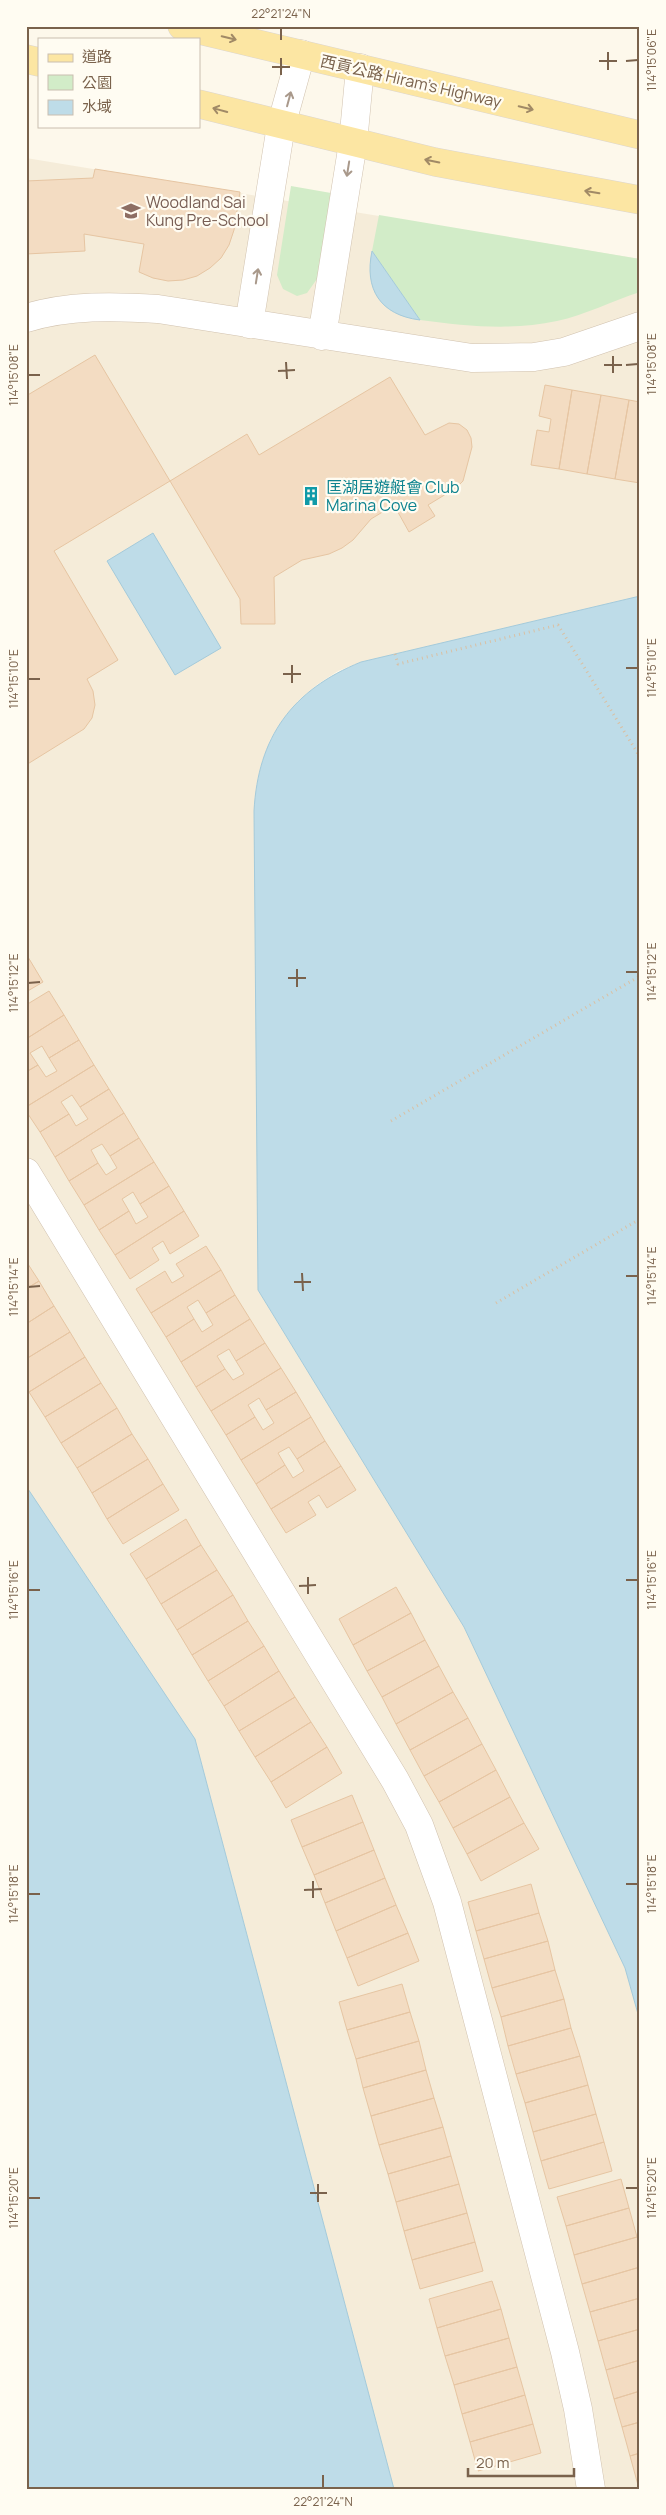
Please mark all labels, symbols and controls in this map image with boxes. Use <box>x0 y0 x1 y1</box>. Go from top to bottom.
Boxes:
text: 22°21'24"N <box>251 5 311 22</box>
text: 114°15'06"E <box>643 29 660 91</box>
one-way arrow <box>221 34 237 43</box>
legend <box>38 38 200 128</box>
text: 道路 <box>82 46 112 67</box>
street label: 西貢公路 Hiram's Highway <box>318 49 504 113</box>
text: 公園 <box>82 72 112 93</box>
one-way arrow <box>284 91 294 107</box>
text: 水域 <box>82 96 112 117</box>
one-way arrow <box>518 104 534 113</box>
one-way arrow <box>213 105 229 114</box>
one-way arrow <box>425 156 441 165</box>
one-way arrow <box>343 160 353 176</box>
one-way arrow <box>584 187 600 197</box>
place label: Woodland Sai Kung Pre-School <box>146 191 269 231</box>
school or university icon: Woodland Sai Kung Pre-School <box>120 200 142 222</box>
one-way arrow <box>253 268 263 284</box>
text: 114°15'08"E <box>643 333 660 395</box>
text: 114°15'08"E <box>5 344 22 406</box>
place label: 匡湖居遊艇會 Club Marina Cove <box>326 476 459 516</box>
building icon: 匡湖居遊艇會 Club Marina Cove <box>300 485 322 507</box>
text: 114°15'10"E <box>643 638 660 698</box>
text: 114°15'10"E <box>5 649 22 709</box>
text: 114°15'12"E <box>643 942 660 1002</box>
text: 114°15'12"E <box>5 953 22 1013</box>
text: 114°15'14"E <box>643 1246 660 1305</box>
text: 114°15'14"E <box>5 1257 22 1316</box>
text: 114°15'16"E <box>643 1550 660 1610</box>
text: 114°15'16"E <box>5 1560 22 1620</box>
text: 114°15'18"E <box>643 1854 660 1914</box>
text: 114°15'18"E <box>5 1864 22 1924</box>
text: 114°15'20"E <box>643 2157 660 2219</box>
text: 114°15'20"E <box>5 2167 22 2229</box>
scale bar <box>468 2445 575 2477</box>
text: 20 m <box>476 2452 509 2473</box>
text: 22°21'24"N <box>293 2493 353 2510</box>

